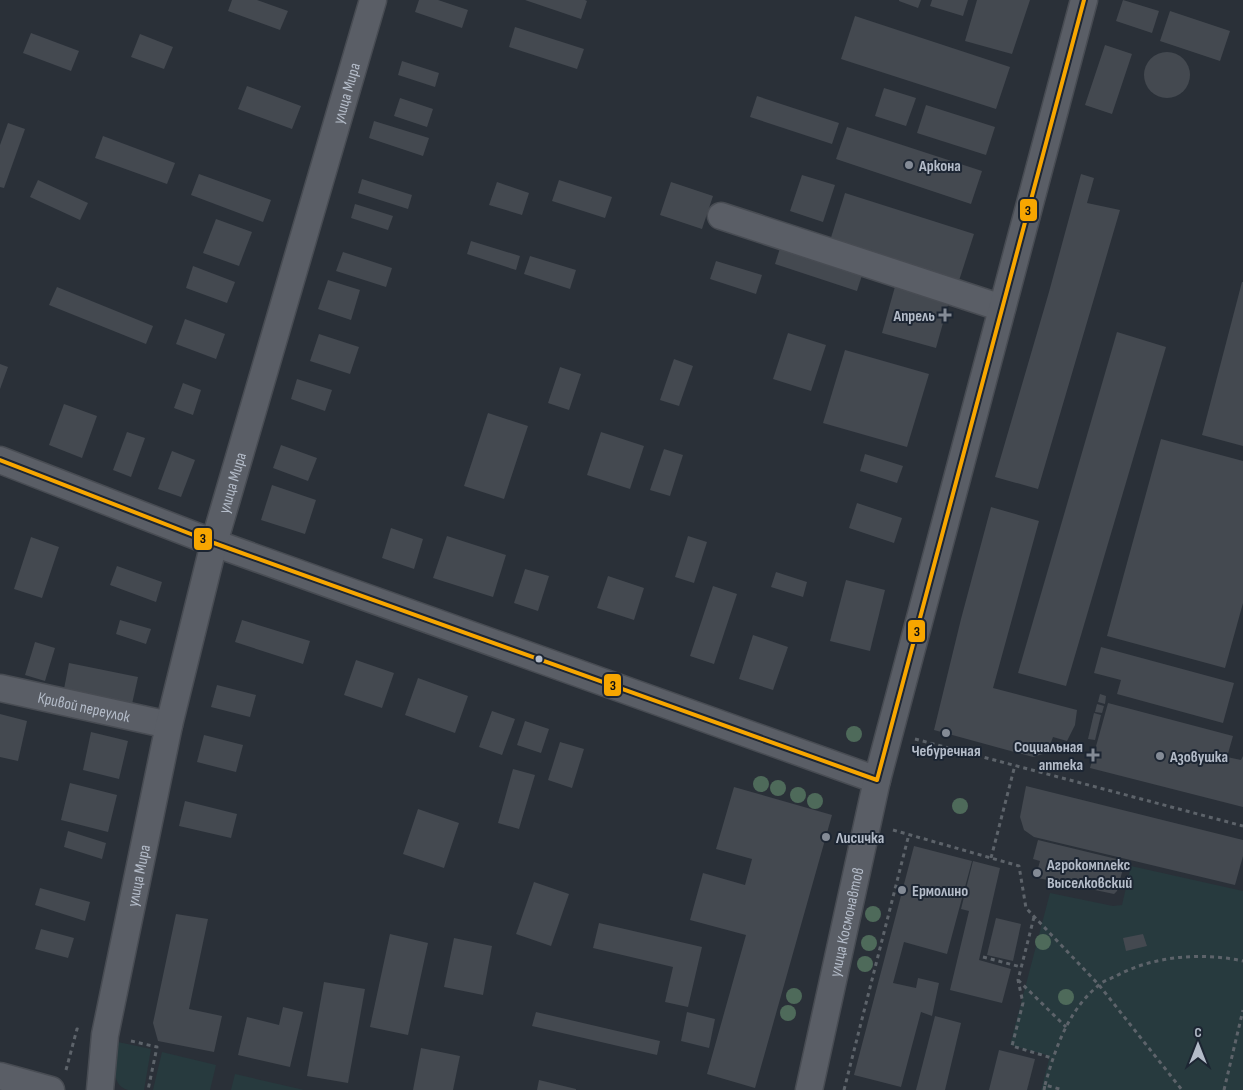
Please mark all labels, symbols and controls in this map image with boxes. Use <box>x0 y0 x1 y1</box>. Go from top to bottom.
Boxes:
street label: улица Мира <box>329 61 365 126</box>
place label: Аркона <box>918 157 961 176</box>
marker: Аркона <box>903 159 915 171</box>
line badge: 3 <box>1019 198 1038 222</box>
text: 3 <box>1025 202 1031 219</box>
place label: Апрель <box>892 307 935 326</box>
marker: Апрель <box>939 309 951 321</box>
street label: улица Мира <box>215 450 251 516</box>
line badge: 3 <box>193 527 213 551</box>
text: 3 <box>200 530 206 547</box>
line badge: 3 <box>907 619 926 643</box>
text: 3 <box>914 623 920 640</box>
unlabelled marker <box>534 654 544 664</box>
line badge: 3 <box>603 673 622 697</box>
text: 3 <box>610 677 616 694</box>
street label: Кривой переулок <box>36 689 132 727</box>
marker: Чебуречная <box>940 727 952 739</box>
place label: Социальная аптека <box>1014 738 1083 775</box>
place label: Чебуречная <box>911 742 981 761</box>
place label: Азовушка <box>1169 748 1228 767</box>
marker: Социальная аптека <box>1087 749 1099 761</box>
marker: Азовушка <box>1154 750 1166 762</box>
place label: Лисичка <box>835 829 884 848</box>
marker: Лисичка <box>820 831 832 843</box>
street label: улица Мира <box>124 843 155 909</box>
place label: Агрокомплекс Выселковский <box>1046 856 1132 893</box>
street label: улица Космонавтов <box>826 866 869 979</box>
marker: Агрокомплекс Выселковский <box>1031 867 1043 879</box>
place label: Ермолино <box>912 882 968 901</box>
marker: Ермолино <box>896 884 908 896</box>
north arrow <box>1173 1020 1223 1070</box>
text: С <box>1194 1024 1202 1041</box>

